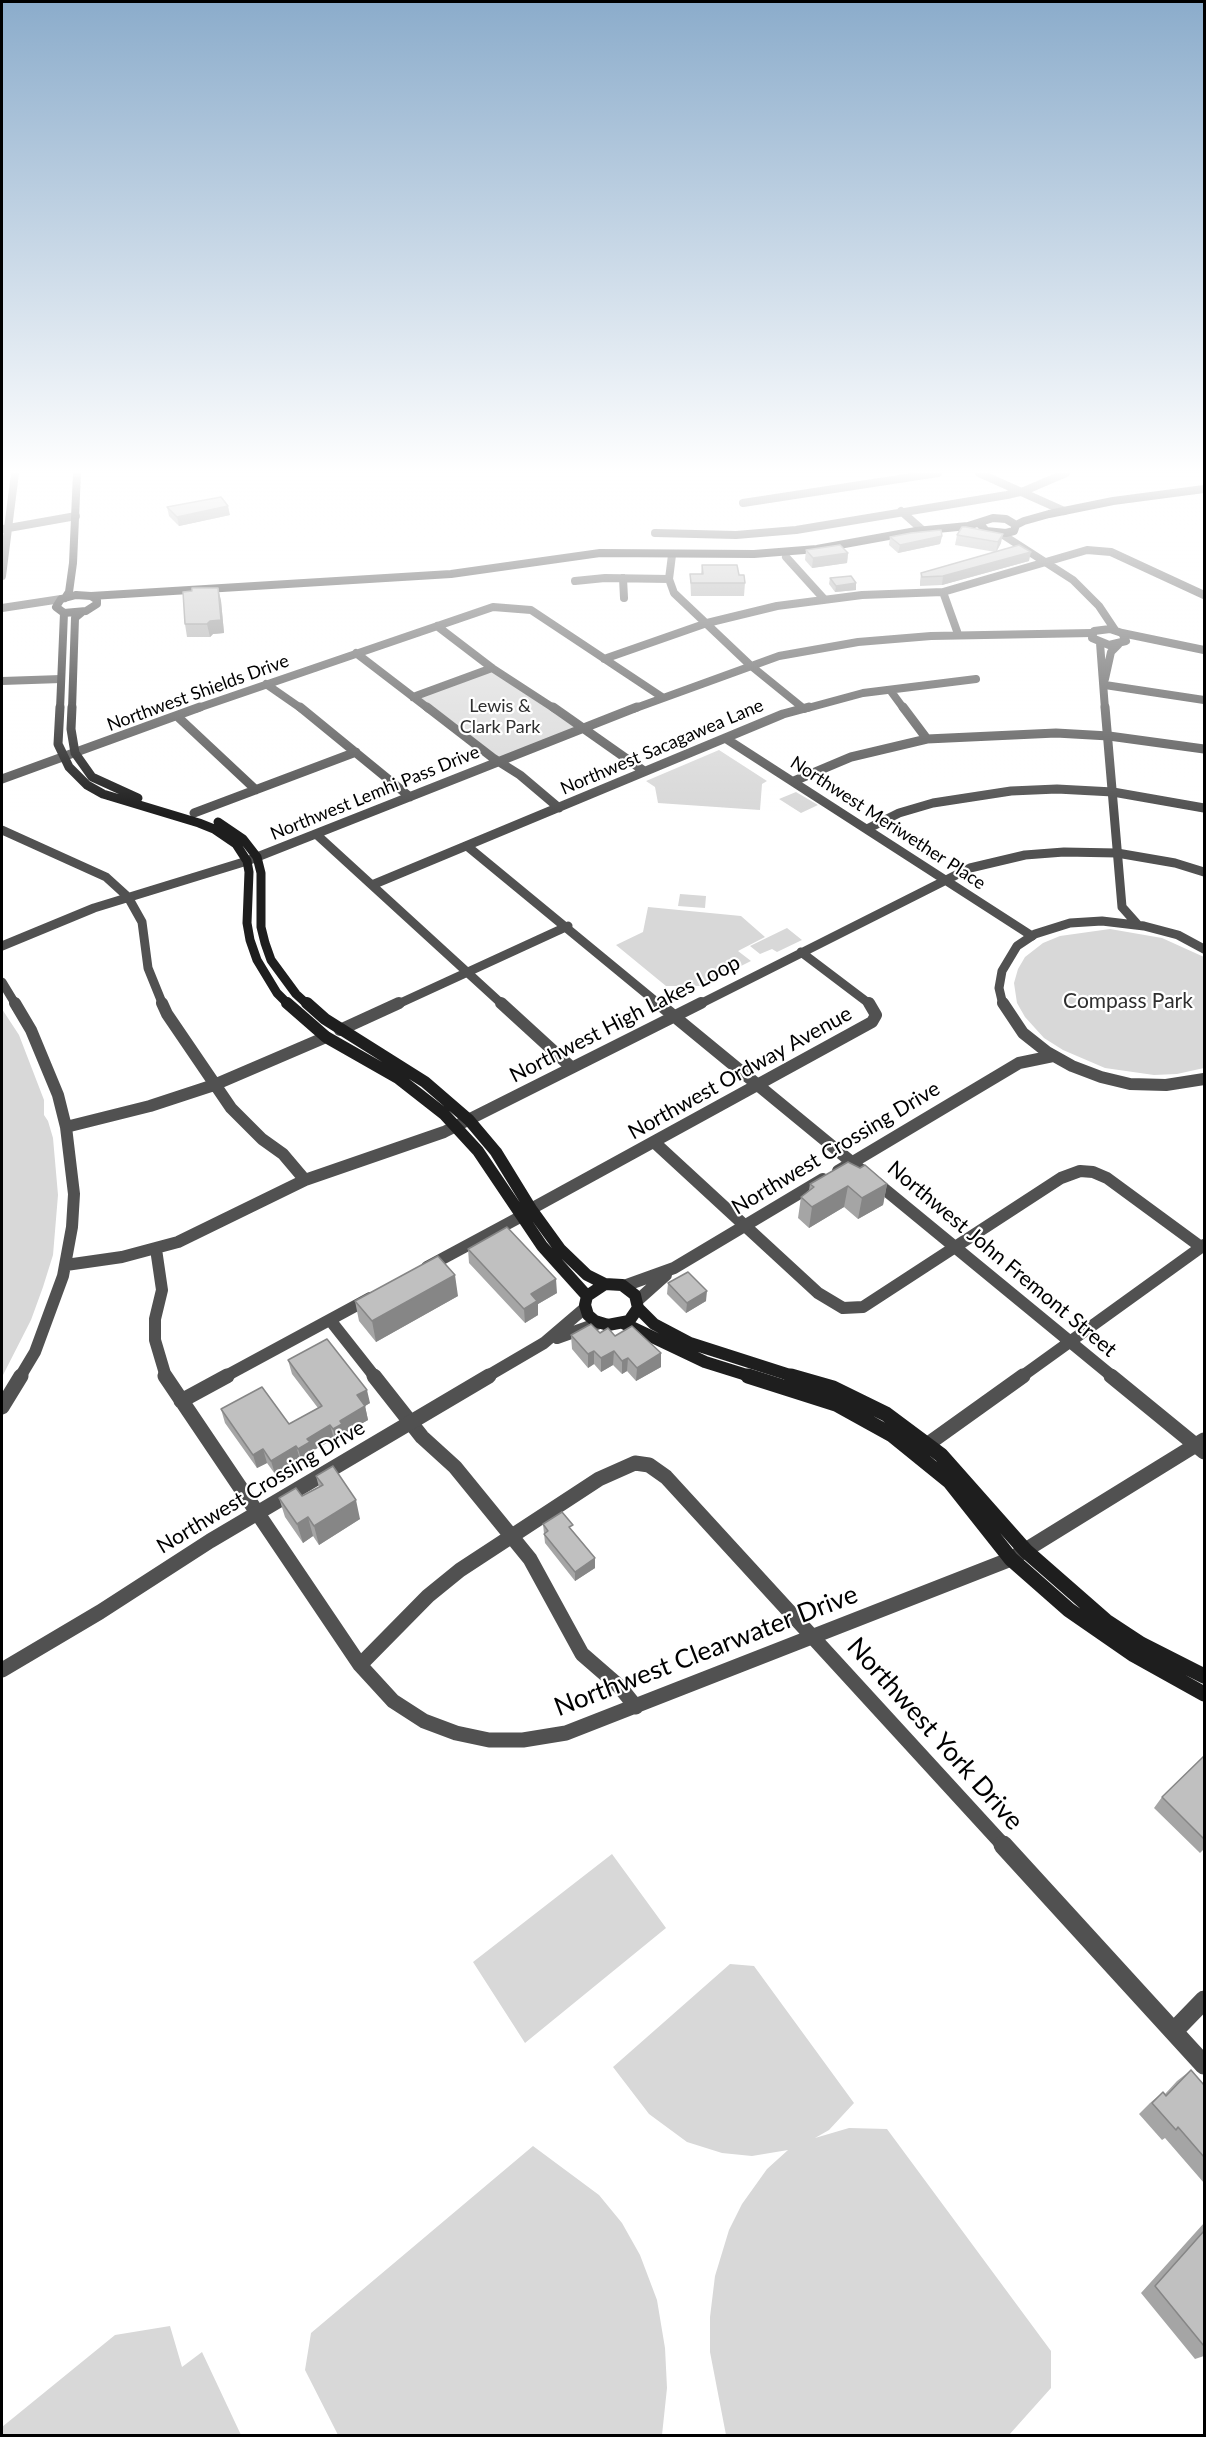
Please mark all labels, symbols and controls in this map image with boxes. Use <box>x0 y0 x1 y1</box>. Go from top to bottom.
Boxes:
street label: Northwest Shields Drive <box>104 650 292 736</box>
street label: Northwest Sacagawea Lane <box>557 694 767 800</box>
park label: Lewis & Clark Park <box>460 695 540 738</box>
street label: Northwest Lemhi Pass Drive <box>267 741 483 845</box>
street label: Northwest Meriwether Place <box>786 752 990 894</box>
street label: Northwest High Lakes Loop <box>506 950 744 1088</box>
park label: Compass Park <box>1063 988 1193 1014</box>
street label: Northwest Ordway Avenue <box>624 1001 856 1145</box>
street label: Northwest Crossing Drive <box>727 1076 945 1220</box>
street label: Northwest John Fremont Street <box>882 1156 1122 1362</box>
street label: Northwest Crossing Drive <box>152 1415 370 1559</box>
street label: Northwest Clearwater Drive <box>550 1579 862 1723</box>
street label: Northwest York Drive <box>840 1631 1030 1837</box>

